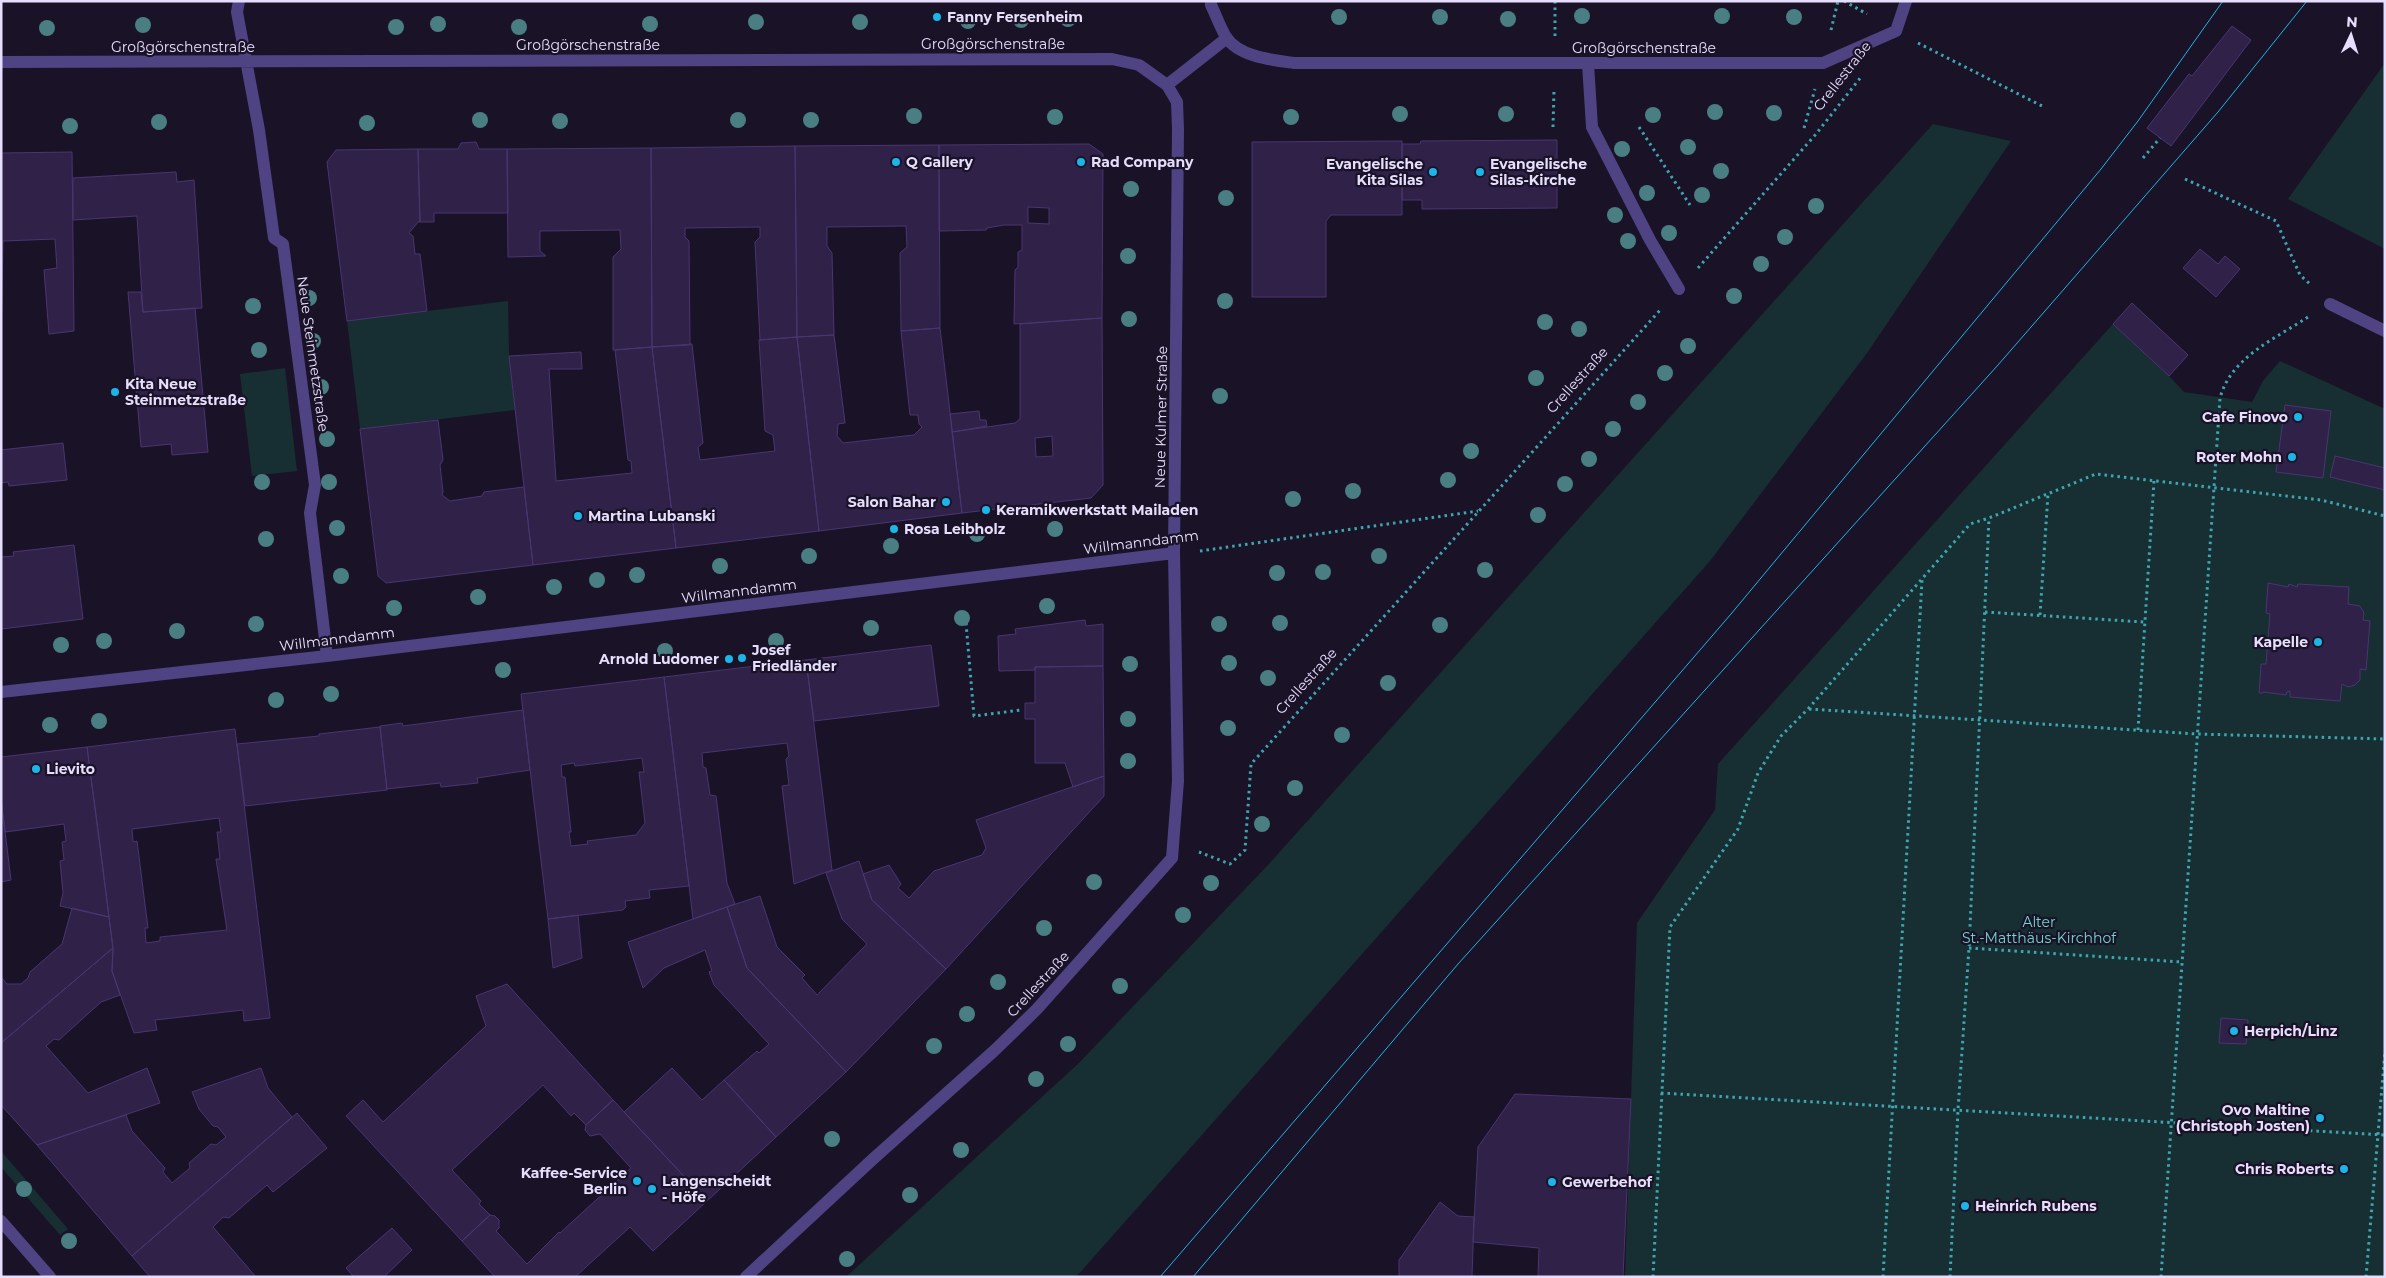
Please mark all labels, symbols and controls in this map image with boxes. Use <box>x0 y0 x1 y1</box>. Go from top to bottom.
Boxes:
place label: Fanny Fersenheim <box>947 8 1083 26</box>
north arrow <box>2326 10 2376 60</box>
marker: Fanny Fersenheim <box>931 11 943 23</box>
text: N <box>2346 13 2358 31</box>
street label: Großgörschenstraße <box>921 35 1065 53</box>
street label: Großgörschenstraße <box>516 36 660 54</box>
street label: Großgörschenstraße <box>111 38 255 56</box>
street label: Crellestraße <box>1809 38 1875 114</box>
street label: Großgörschenstraße <box>1572 39 1716 57</box>
place label: Q Gallery <box>906 153 974 171</box>
place label: Rad Company <box>1091 153 1194 171</box>
place label: Evangelische Kita Silas <box>1326 155 1424 189</box>
place label: Evangelische Silas-Kirche <box>1490 155 1587 189</box>
marker: Q Gallery <box>890 156 902 168</box>
marker: Rad Company <box>1075 156 1087 168</box>
marker: Evangelische Kita Silas <box>1427 166 1439 178</box>
marker: Evangelische Silas-Kirche <box>1474 166 1486 178</box>
street label: Neue Steinmetzstraße <box>293 275 333 433</box>
street label: Crellestraße <box>1542 343 1612 417</box>
street label: Neue Kulmer Straße <box>1151 346 1171 488</box>
place label: Kita Neue Steinmetzstraße <box>125 375 246 409</box>
marker: Kita Neue Steinmetzstraße <box>109 386 121 398</box>
place label: Cafe Finovo <box>2202 408 2288 426</box>
marker: Cafe Finovo <box>2292 411 2304 423</box>
place label: Roter Mohn <box>2196 448 2282 466</box>
marker: Roter Mohn <box>2286 451 2298 463</box>
place label: Salon Bahar <box>848 493 936 511</box>
marker: Salon Bahar <box>940 496 952 508</box>
place label: Keramikwerkstatt Mailaden <box>996 501 1199 519</box>
marker: Keramikwerkstatt Mailaden <box>980 504 992 516</box>
place label: Martina Lubanski <box>588 507 716 525</box>
marker: Martina Lubanski <box>572 510 584 522</box>
place label: Rosa Leibholz <box>904 520 1006 538</box>
marker: Rosa Leibholz <box>888 523 900 535</box>
street label: Willmanndamm <box>1082 526 1200 558</box>
street label: Willmanndamm <box>680 575 798 607</box>
street label: Willmanndamm <box>278 623 396 655</box>
place label: Kapelle <box>2253 633 2308 651</box>
marker: Kapelle <box>2312 636 2324 648</box>
place label: Josef Friedländer <box>751 641 837 675</box>
street label: Crellestraße <box>1271 644 1341 718</box>
place label: Arnold Ludomer <box>598 650 719 668</box>
marker: Josef Friedländer <box>736 652 748 664</box>
marker: Arnold Ludomer <box>723 653 735 665</box>
place label: Lievito <box>46 760 95 778</box>
marker: Lievito <box>30 763 42 775</box>
park label: Alter St.-Matthäus-Kirchhof <box>1962 913 2117 947</box>
street label: Crellestraße <box>1003 947 1073 1021</box>
place label: Herpich/Linz <box>2244 1022 2338 1040</box>
marker: Herpich/Linz <box>2228 1025 2240 1037</box>
place label: Ovo Maltine (Christoph Josten) <box>2176 1101 2310 1135</box>
marker: Ovo Maltine (Christoph Josten) <box>2314 1112 2326 1124</box>
place label: Chris Roberts <box>2235 1160 2335 1178</box>
marker: Chris Roberts <box>2338 1163 2350 1175</box>
place label: Kaffee-Service Berlin <box>521 1164 627 1198</box>
place label: Langenscheidt - Höfe <box>662 1172 771 1206</box>
place label: Gewerbehof <box>1562 1173 1653 1191</box>
marker: Kaffee-Service Berlin <box>631 1175 643 1187</box>
marker: Gewerbehof <box>1546 1176 1558 1188</box>
marker: Langenscheidt - Höfe <box>646 1183 658 1195</box>
place label: Heinrich Rubens <box>1975 1197 2097 1215</box>
marker: Heinrich Rubens <box>1959 1200 1971 1212</box>

